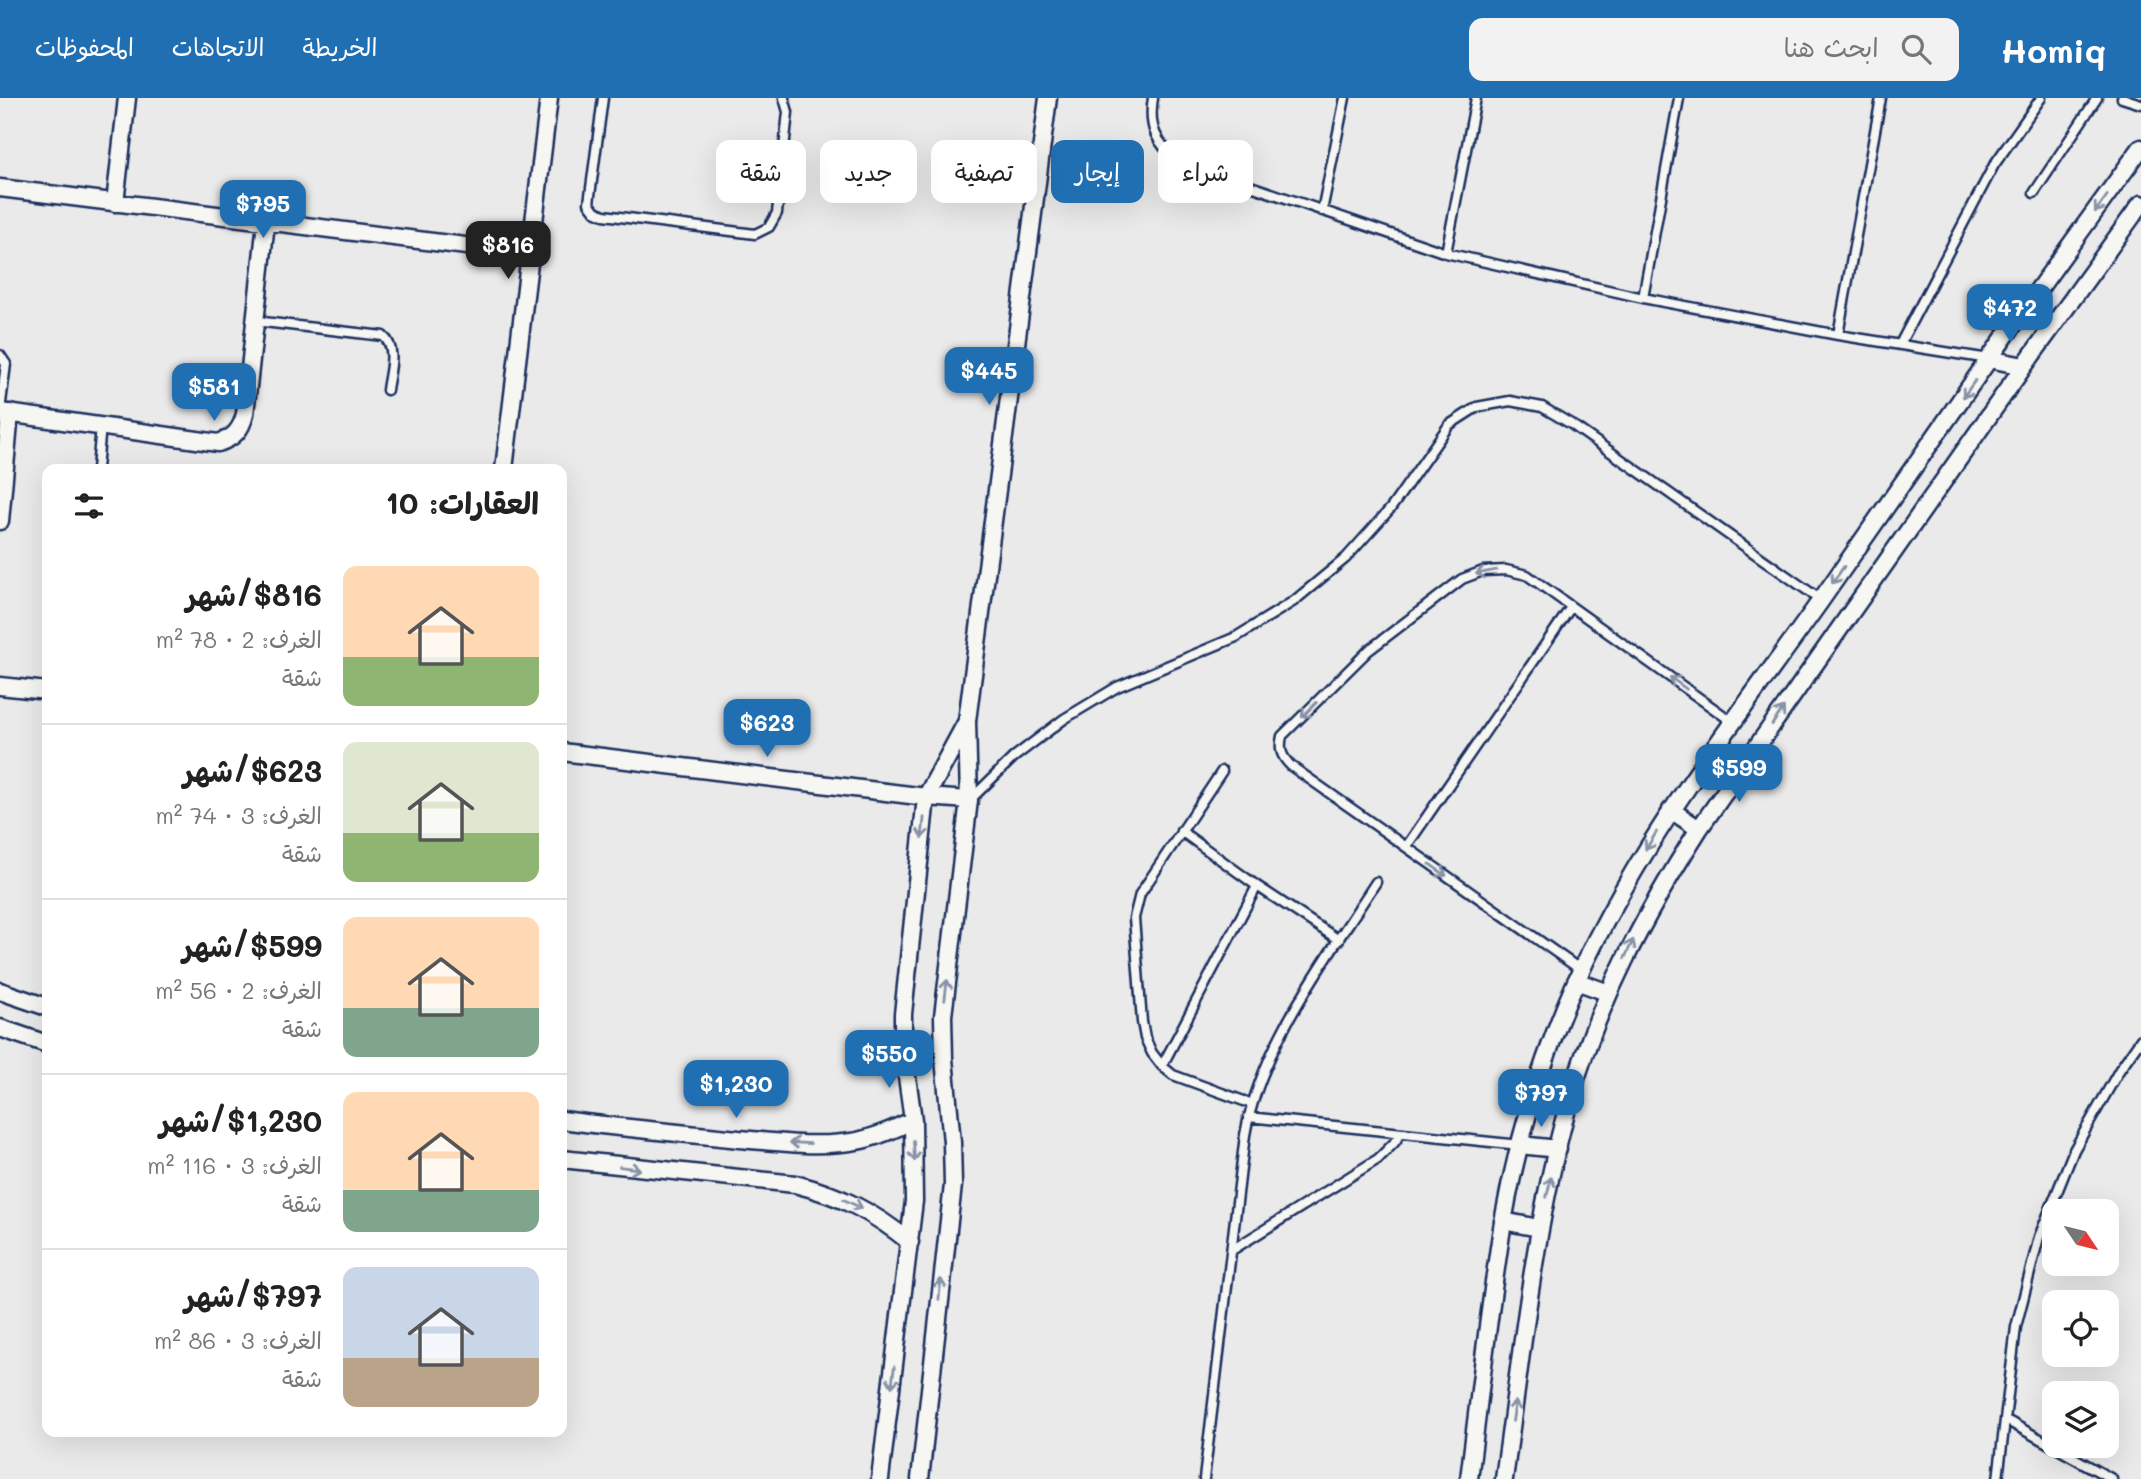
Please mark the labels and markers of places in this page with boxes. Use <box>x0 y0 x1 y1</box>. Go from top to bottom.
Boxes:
pin: $795 <box>222 180 304 240</box>
pin: $816 <box>467 222 549 281</box>
pin: $472 <box>1969 285 2051 344</box>
pin: $445 <box>948 348 1030 407</box>
pin: $581 <box>173 364 255 423</box>
pin: $623 <box>726 700 808 759</box>
pin: $599 <box>1698 744 1780 804</box>
pin: $550 <box>848 1030 930 1090</box>
pin: $1,230 <box>679 1060 793 1120</box>
pin: $797 <box>1500 1070 1582 1129</box>

